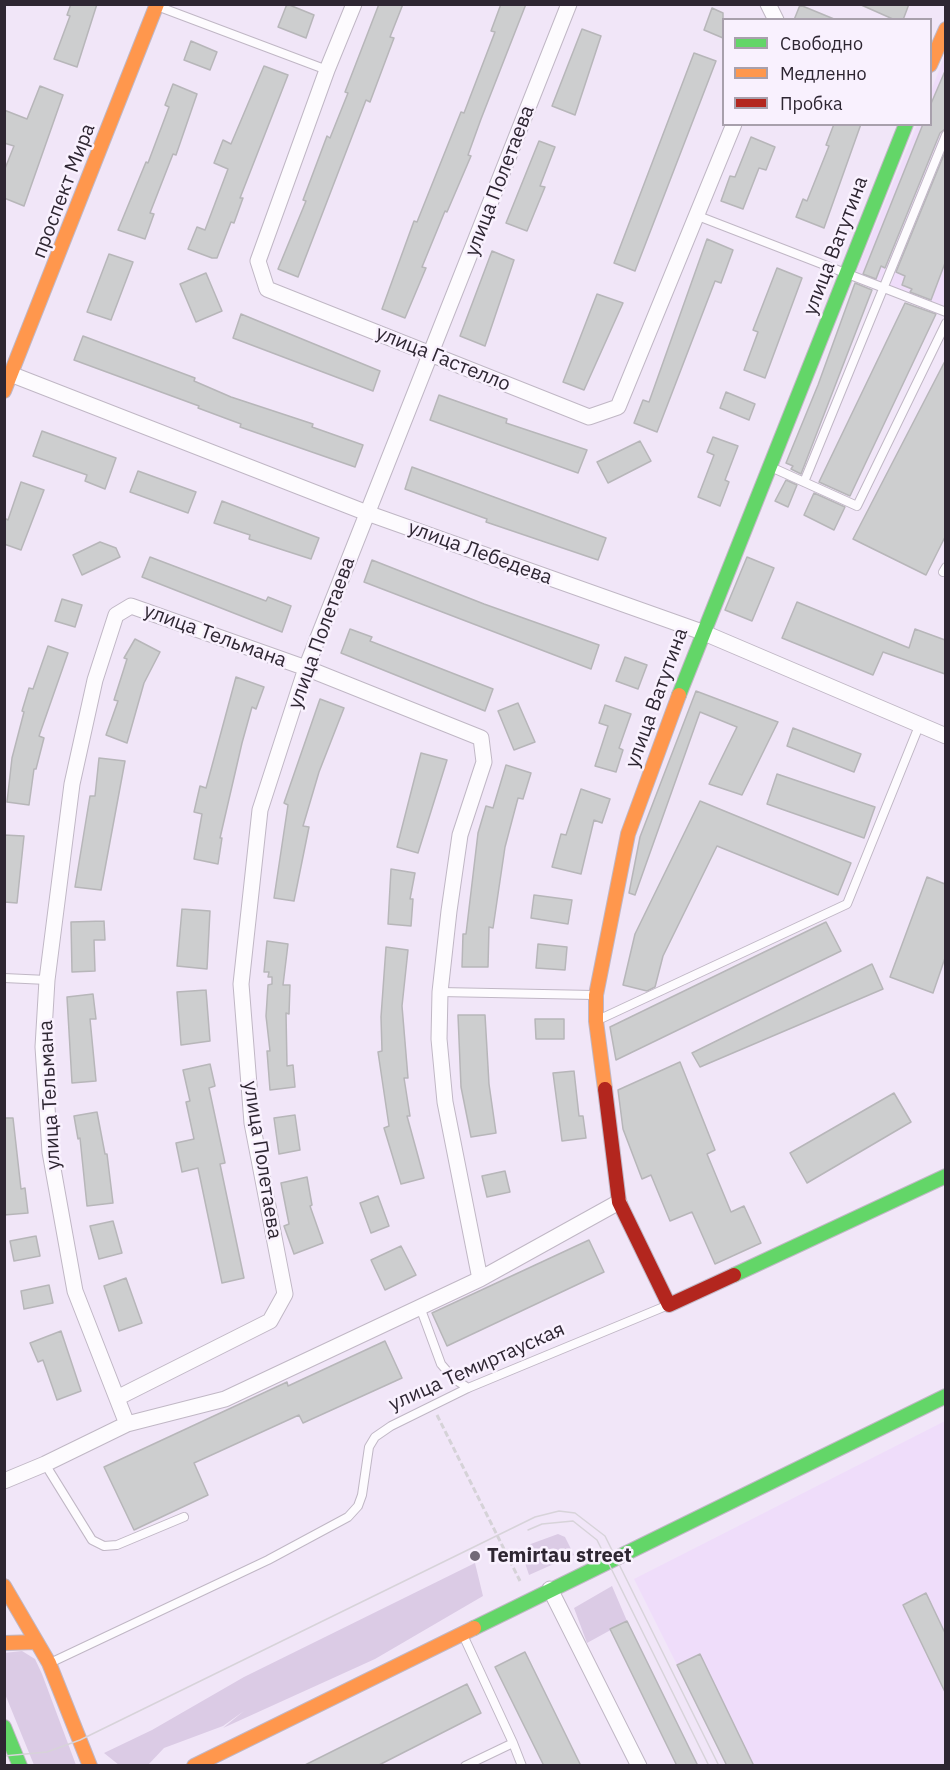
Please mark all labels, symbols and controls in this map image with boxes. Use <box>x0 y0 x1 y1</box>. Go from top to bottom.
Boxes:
legend <box>722 18 932 126</box>
text: Свободно <box>780 32 863 55</box>
text: Медленно <box>780 62 867 85</box>
text: Пробка <box>780 92 843 115</box>
street label: улица Полетаева <box>460 102 540 260</box>
street label: проспект Мира <box>27 120 101 262</box>
street label: улица Ватутина <box>798 173 874 319</box>
street label: улица Гастелло <box>372 321 514 397</box>
street label: улица Лебедева <box>405 516 555 590</box>
street label: улица Полетаева <box>283 554 361 712</box>
street label: улица Тельмана <box>140 599 290 673</box>
street label: улица Ватутина <box>621 625 693 771</box>
street label: улица Тельмана <box>34 1019 66 1171</box>
street label: улица Полетаева <box>238 1079 286 1241</box>
street label: улица Темиртауская <box>385 1317 569 1417</box>
place label: Temirtau street <box>487 1544 632 1568</box>
marker: Temirtau street <box>468 1549 482 1563</box>

